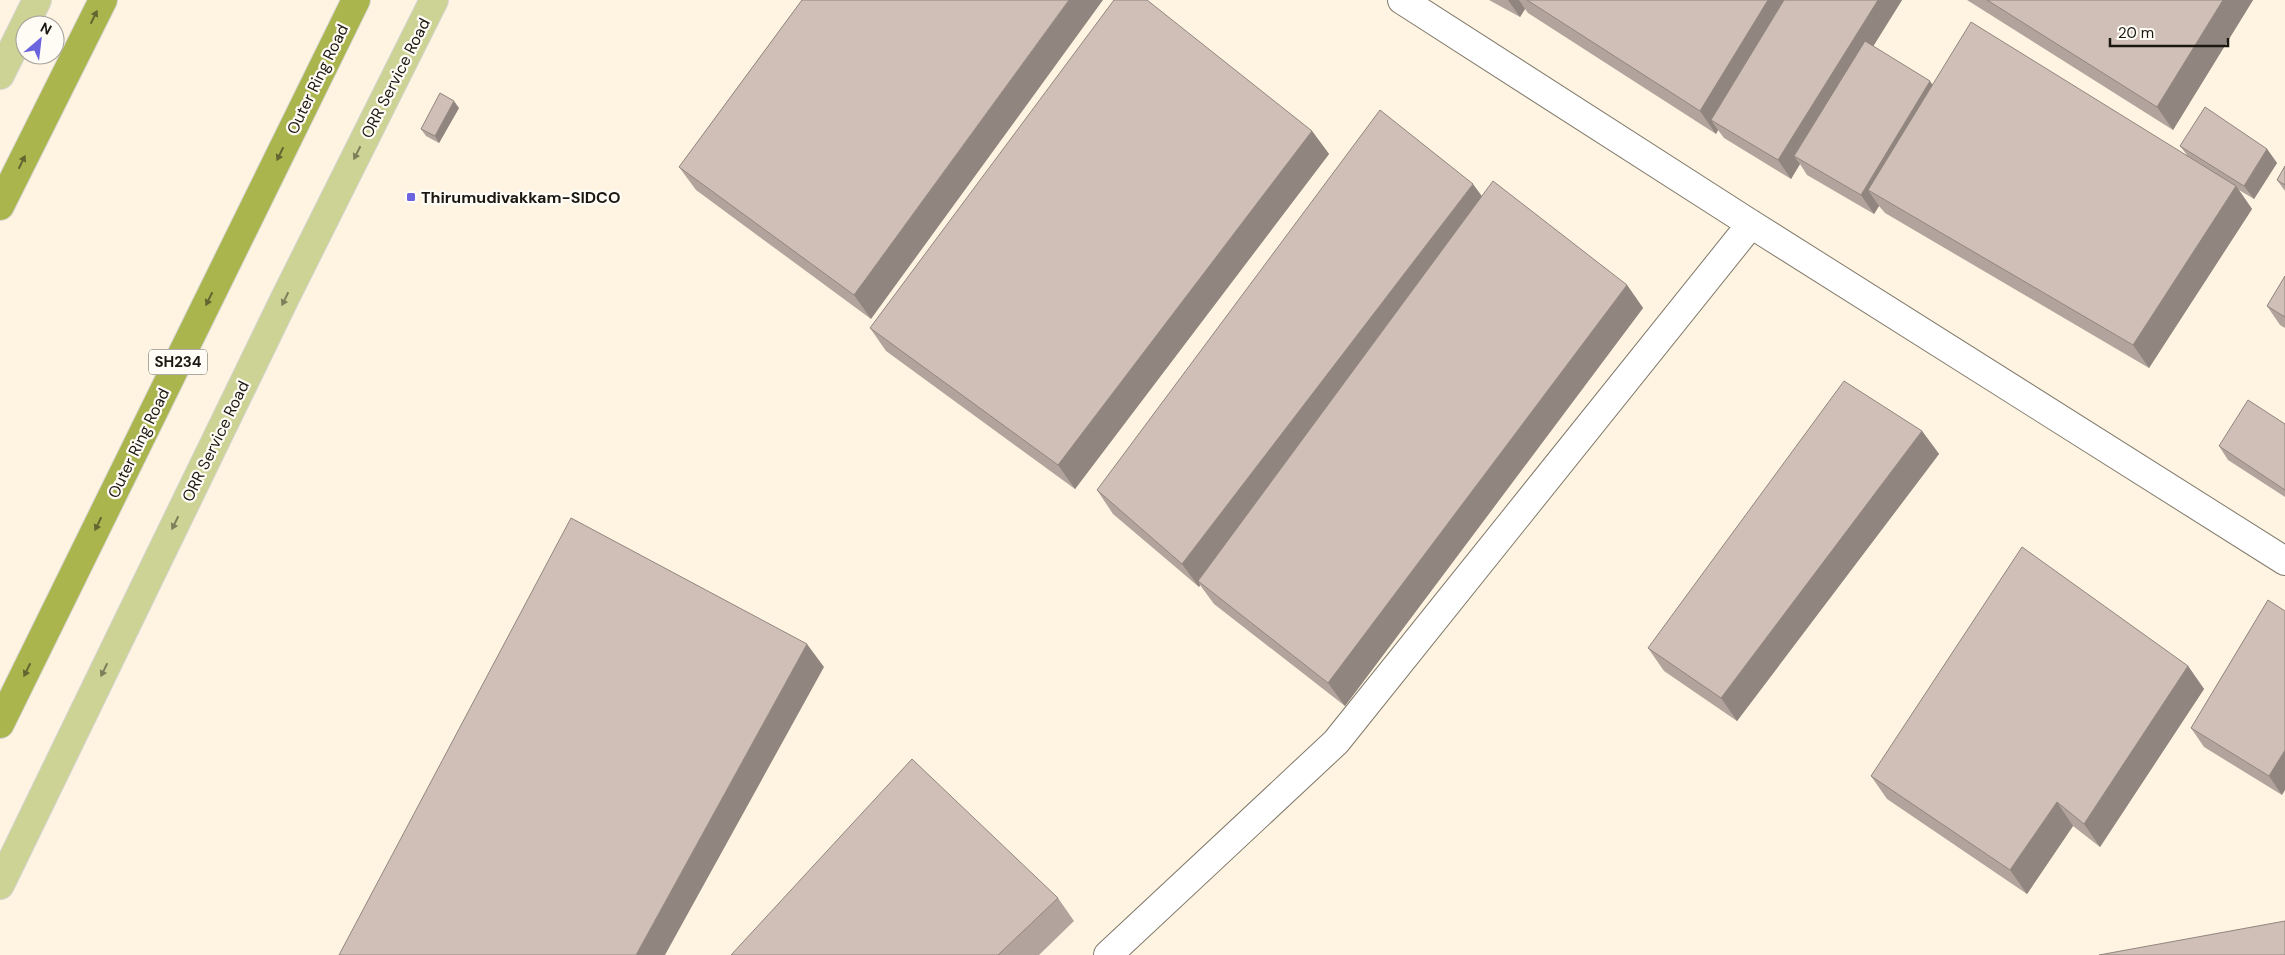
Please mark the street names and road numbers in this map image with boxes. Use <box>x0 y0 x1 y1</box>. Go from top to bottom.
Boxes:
street label: ORR Service Road <box>356 15 435 142</box>
street label: Outer Ring Road <box>282 21 353 138</box>
road number: SH234 <box>149 350 207 374</box>
street label: ORR Service Road <box>177 377 254 505</box>
street label: Outer Ring Road <box>103 385 174 502</box>

